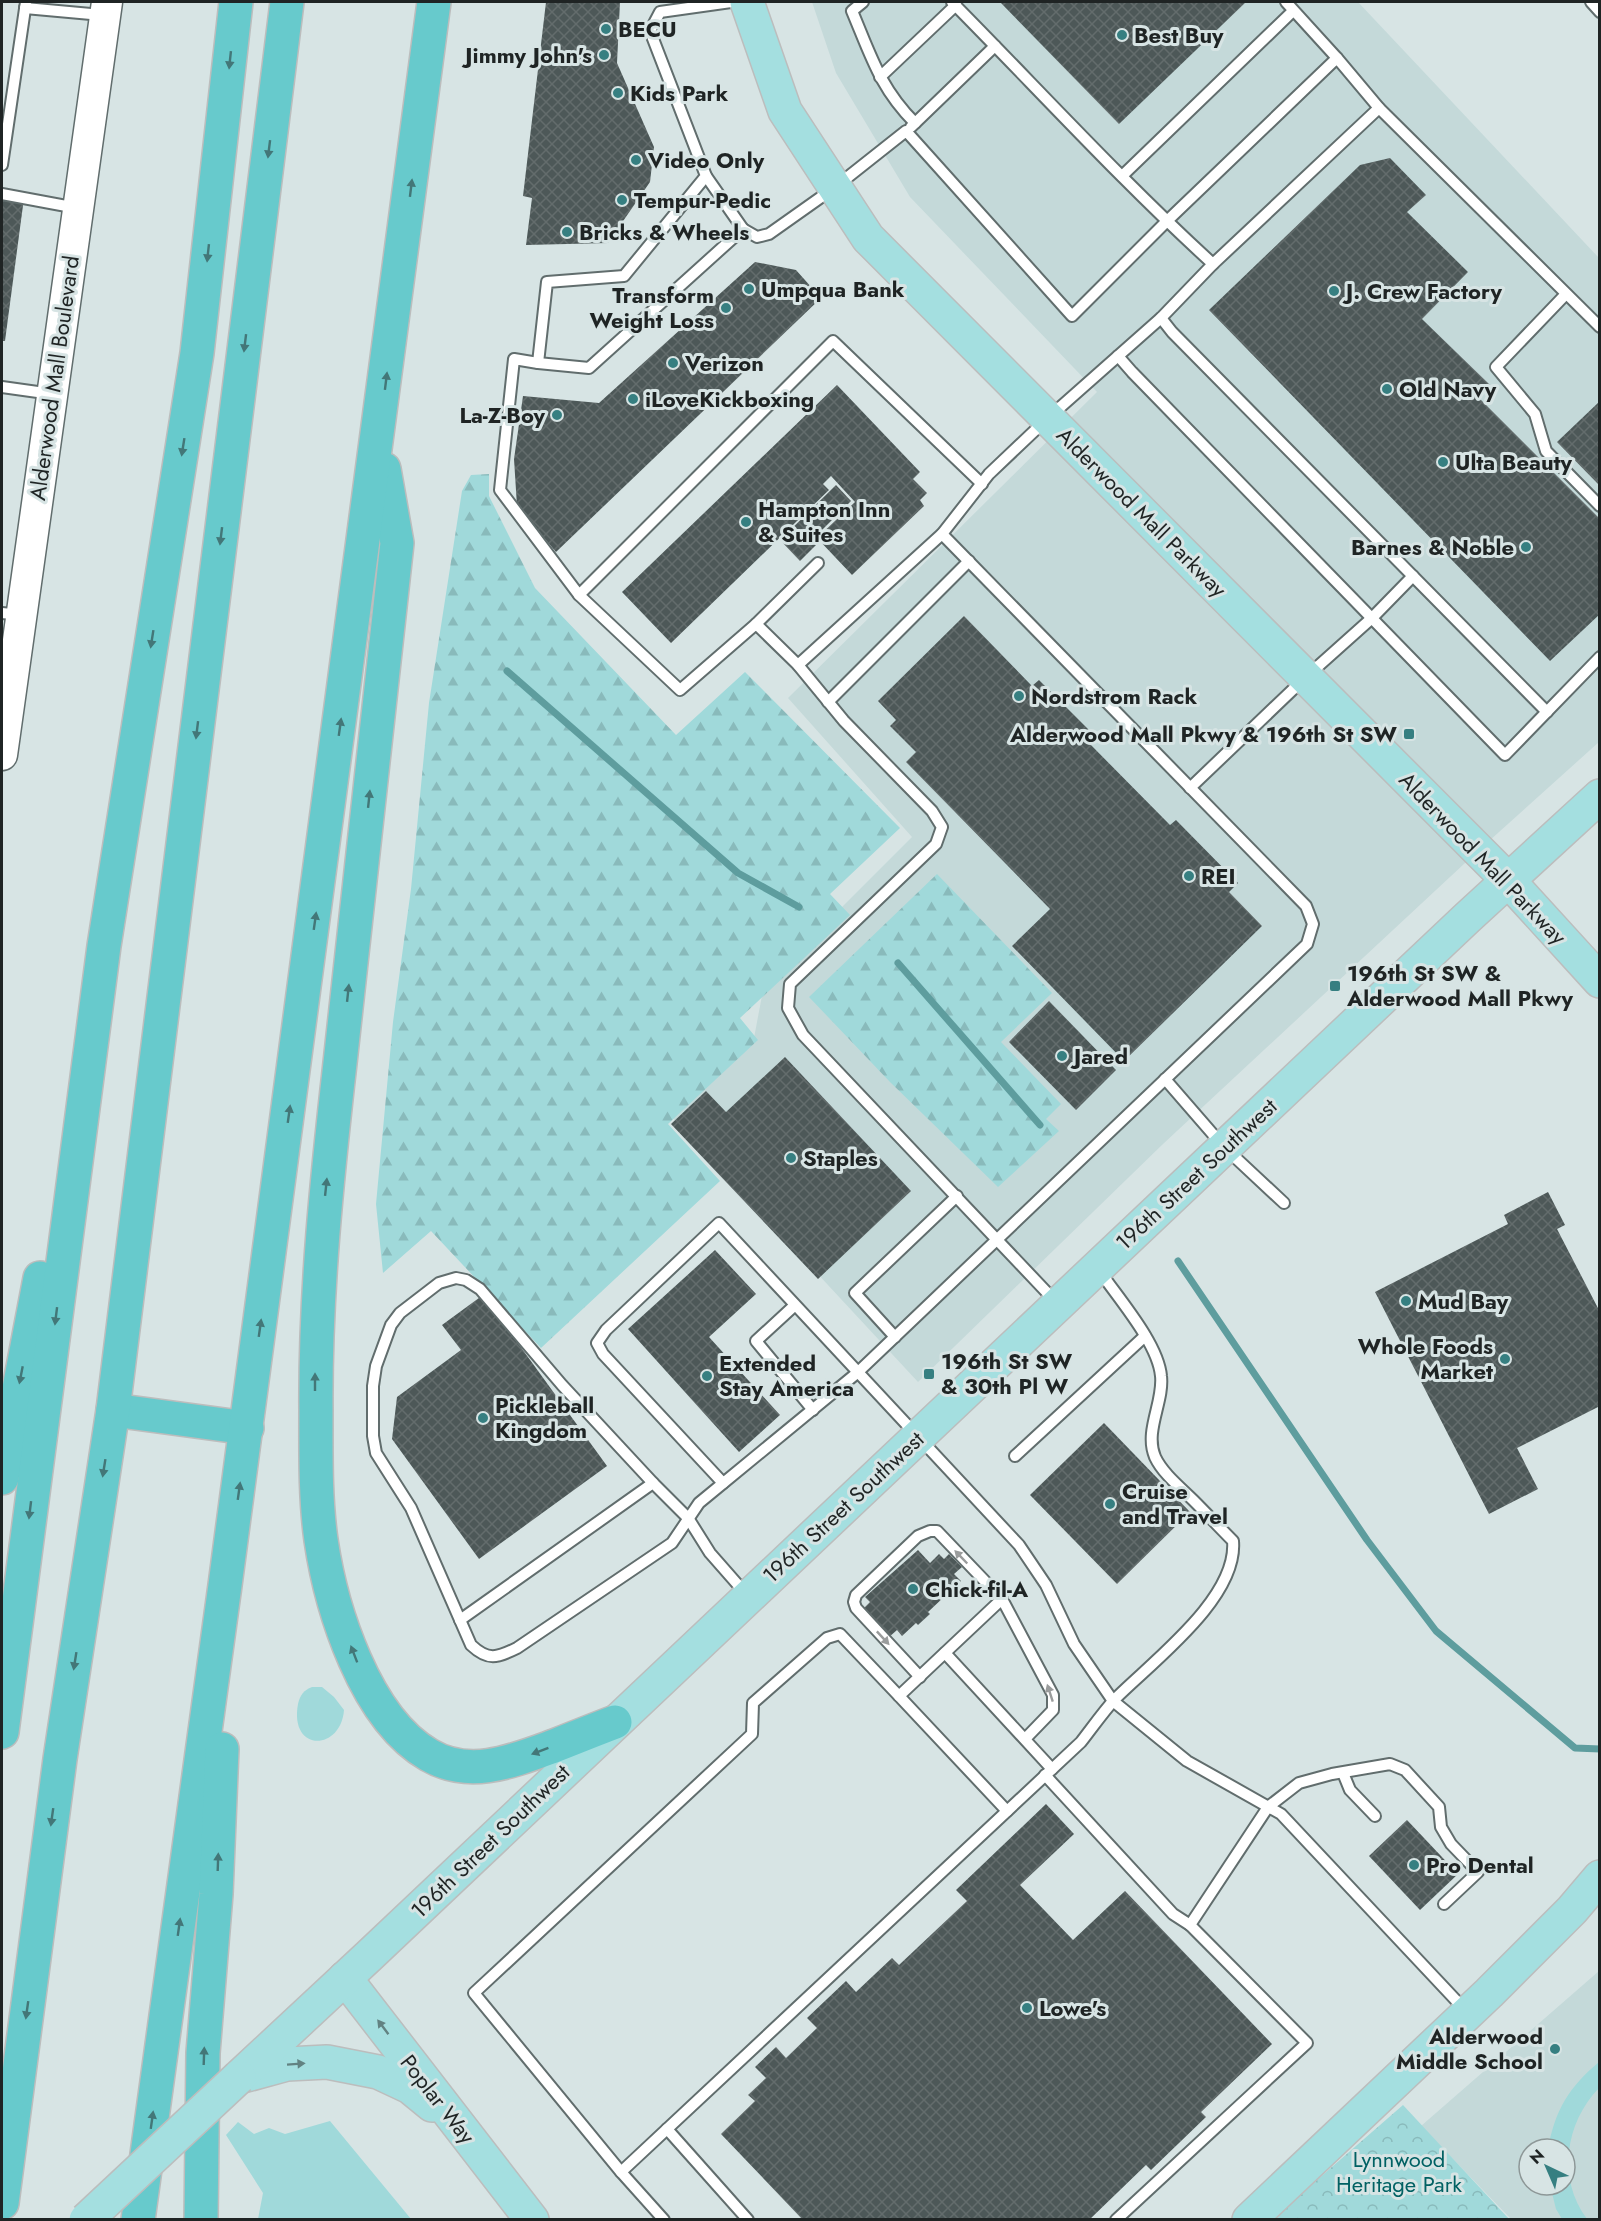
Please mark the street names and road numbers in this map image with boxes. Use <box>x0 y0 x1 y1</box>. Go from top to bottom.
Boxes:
street label: Alderwood Mall Boulevard <box>21 254 87 502</box>
street label: Alderwood Mall Parkway <box>1050 420 1235 605</box>
street label: Alderwood Mall Parkway <box>1392 764 1574 952</box>
street label: 196th Street Southwest <box>1108 1090 1284 1257</box>
street label: 196th Street Southwest <box>755 1423 931 1590</box>
street label: 196th Street Southwest <box>403 1756 577 1926</box>
street label: Poplar Way <box>393 2048 483 2151</box>

